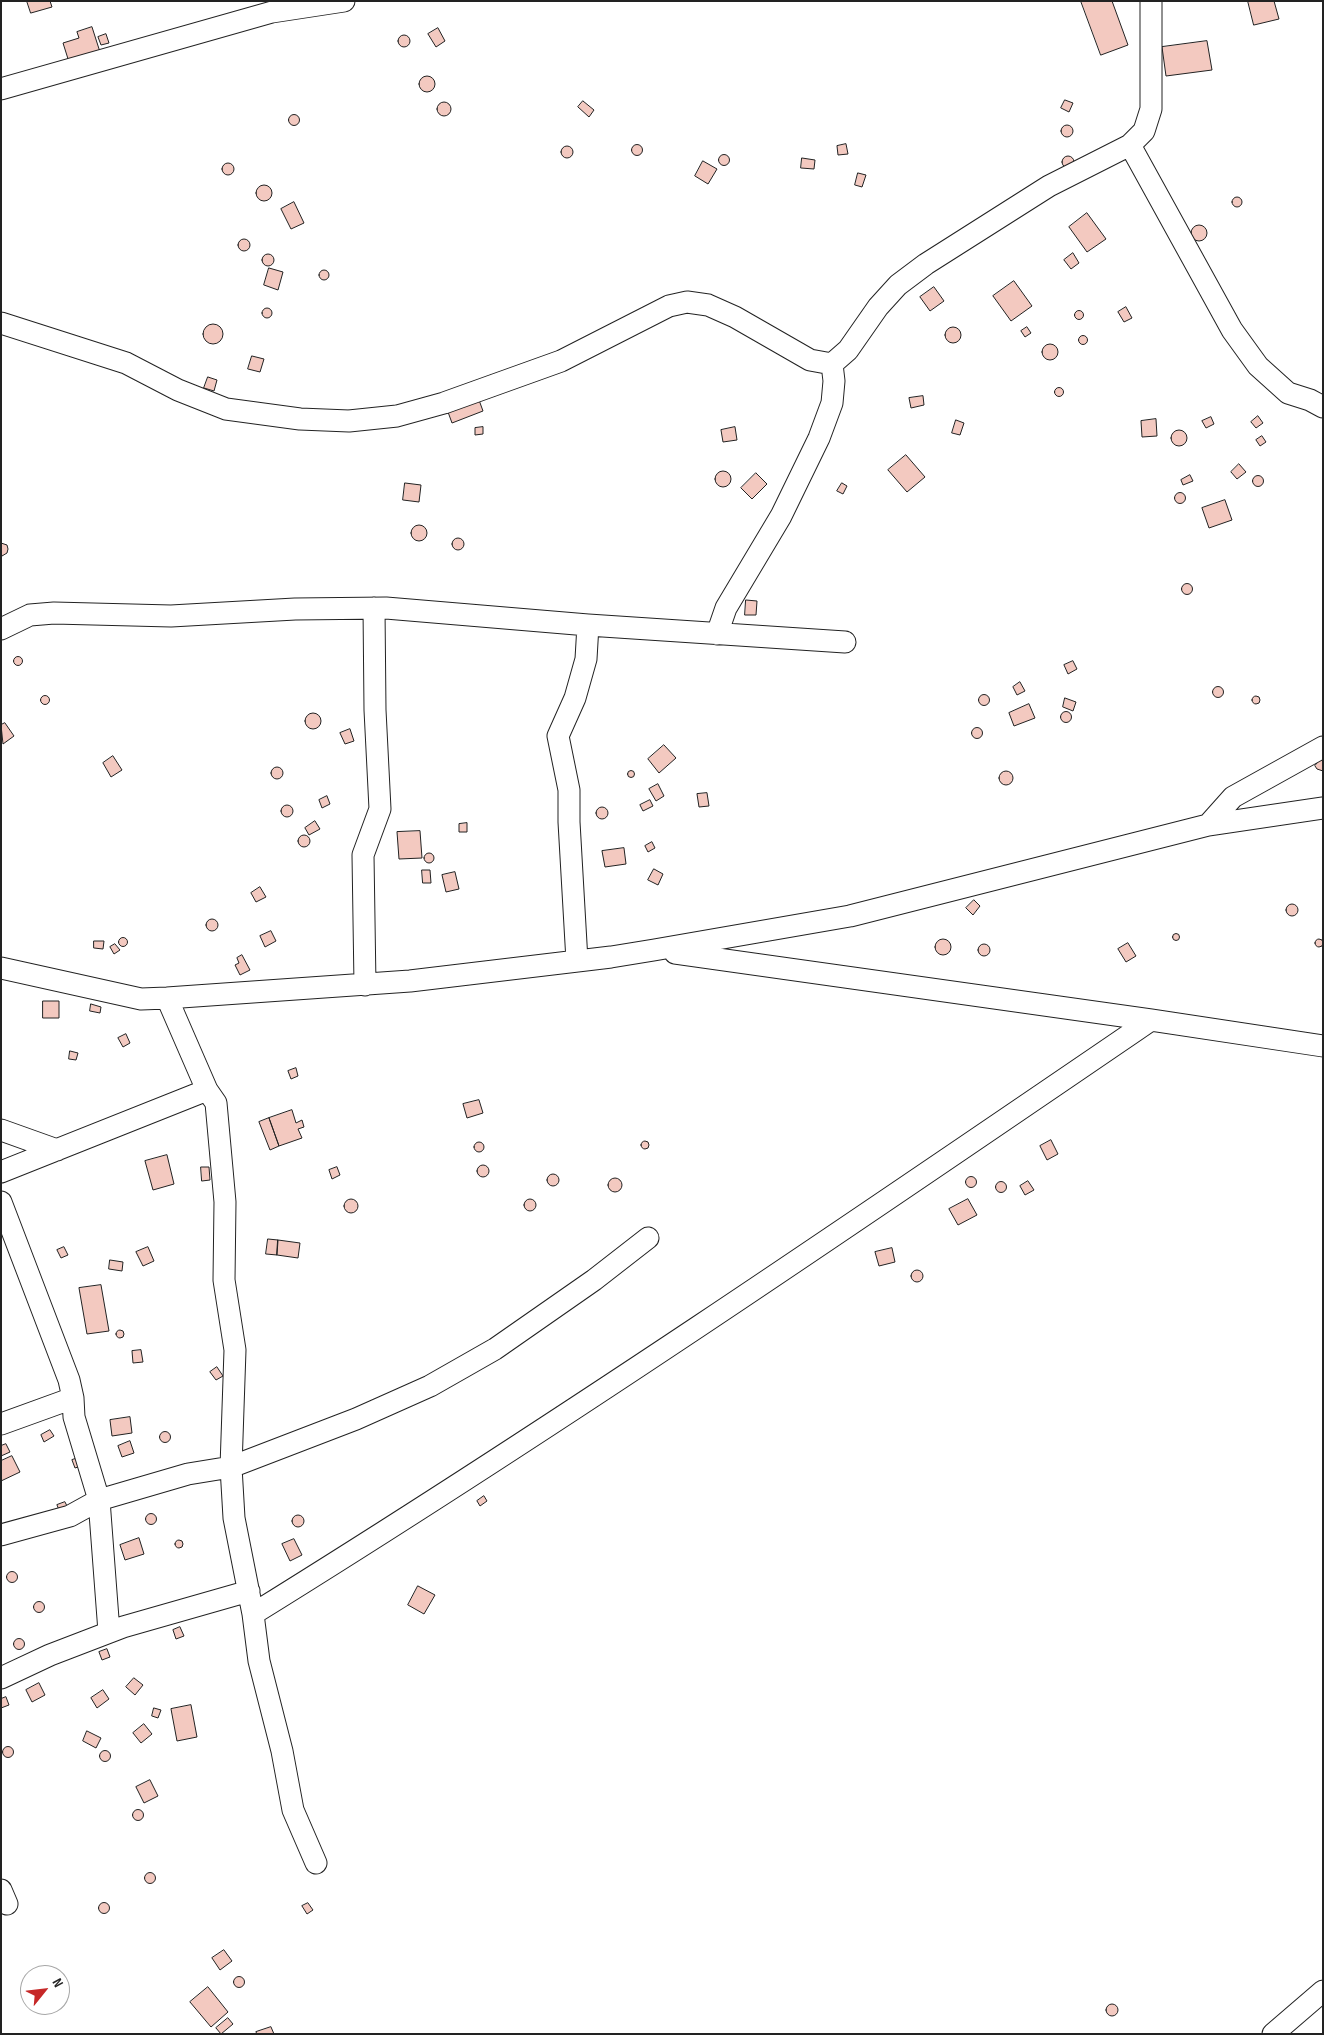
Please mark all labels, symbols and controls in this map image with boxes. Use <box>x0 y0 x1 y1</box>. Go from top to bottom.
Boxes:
north arrow <box>20 1965 70 2015</box>
text: N <box>48 1976 67 1990</box>

